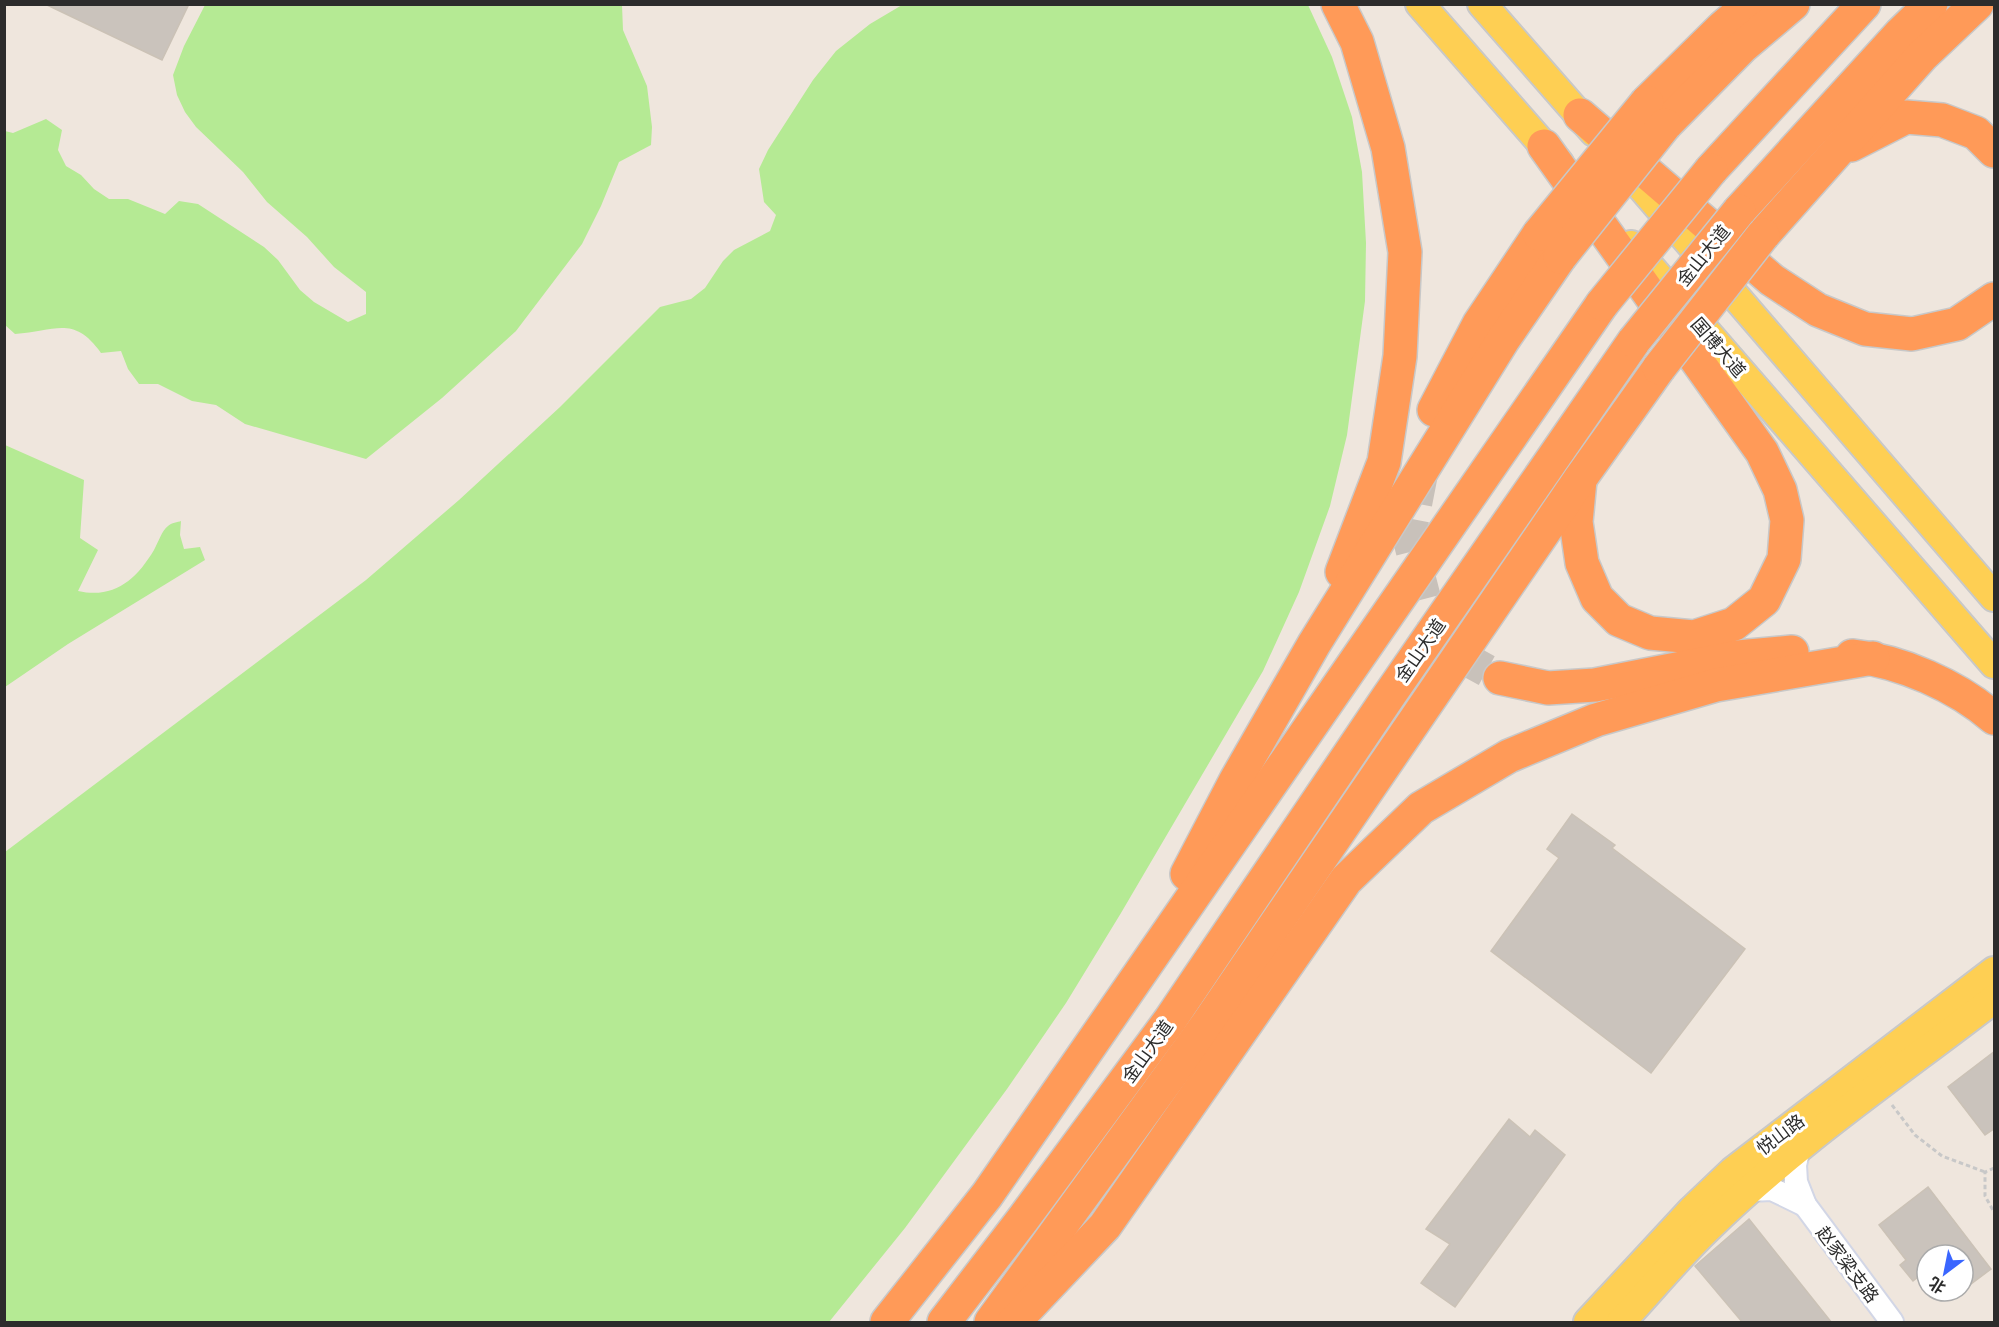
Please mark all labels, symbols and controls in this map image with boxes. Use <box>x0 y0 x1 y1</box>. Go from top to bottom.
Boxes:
street label: 金山大道 <box>1671 219 1735 291</box>
street label: 国博大道 <box>1686 312 1752 382</box>
street label: 金山大道 <box>1390 614 1450 686</box>
street label: 金山大道 <box>1116 1015 1178 1087</box>
street label: 悦山路 <box>1751 1108 1809 1160</box>
street label: 赵家梁支路 <box>1811 1221 1885 1307</box>
north arrow <box>1915 1243 1975 1303</box>
text: 北 <box>1924 1272 1950 1299</box>

